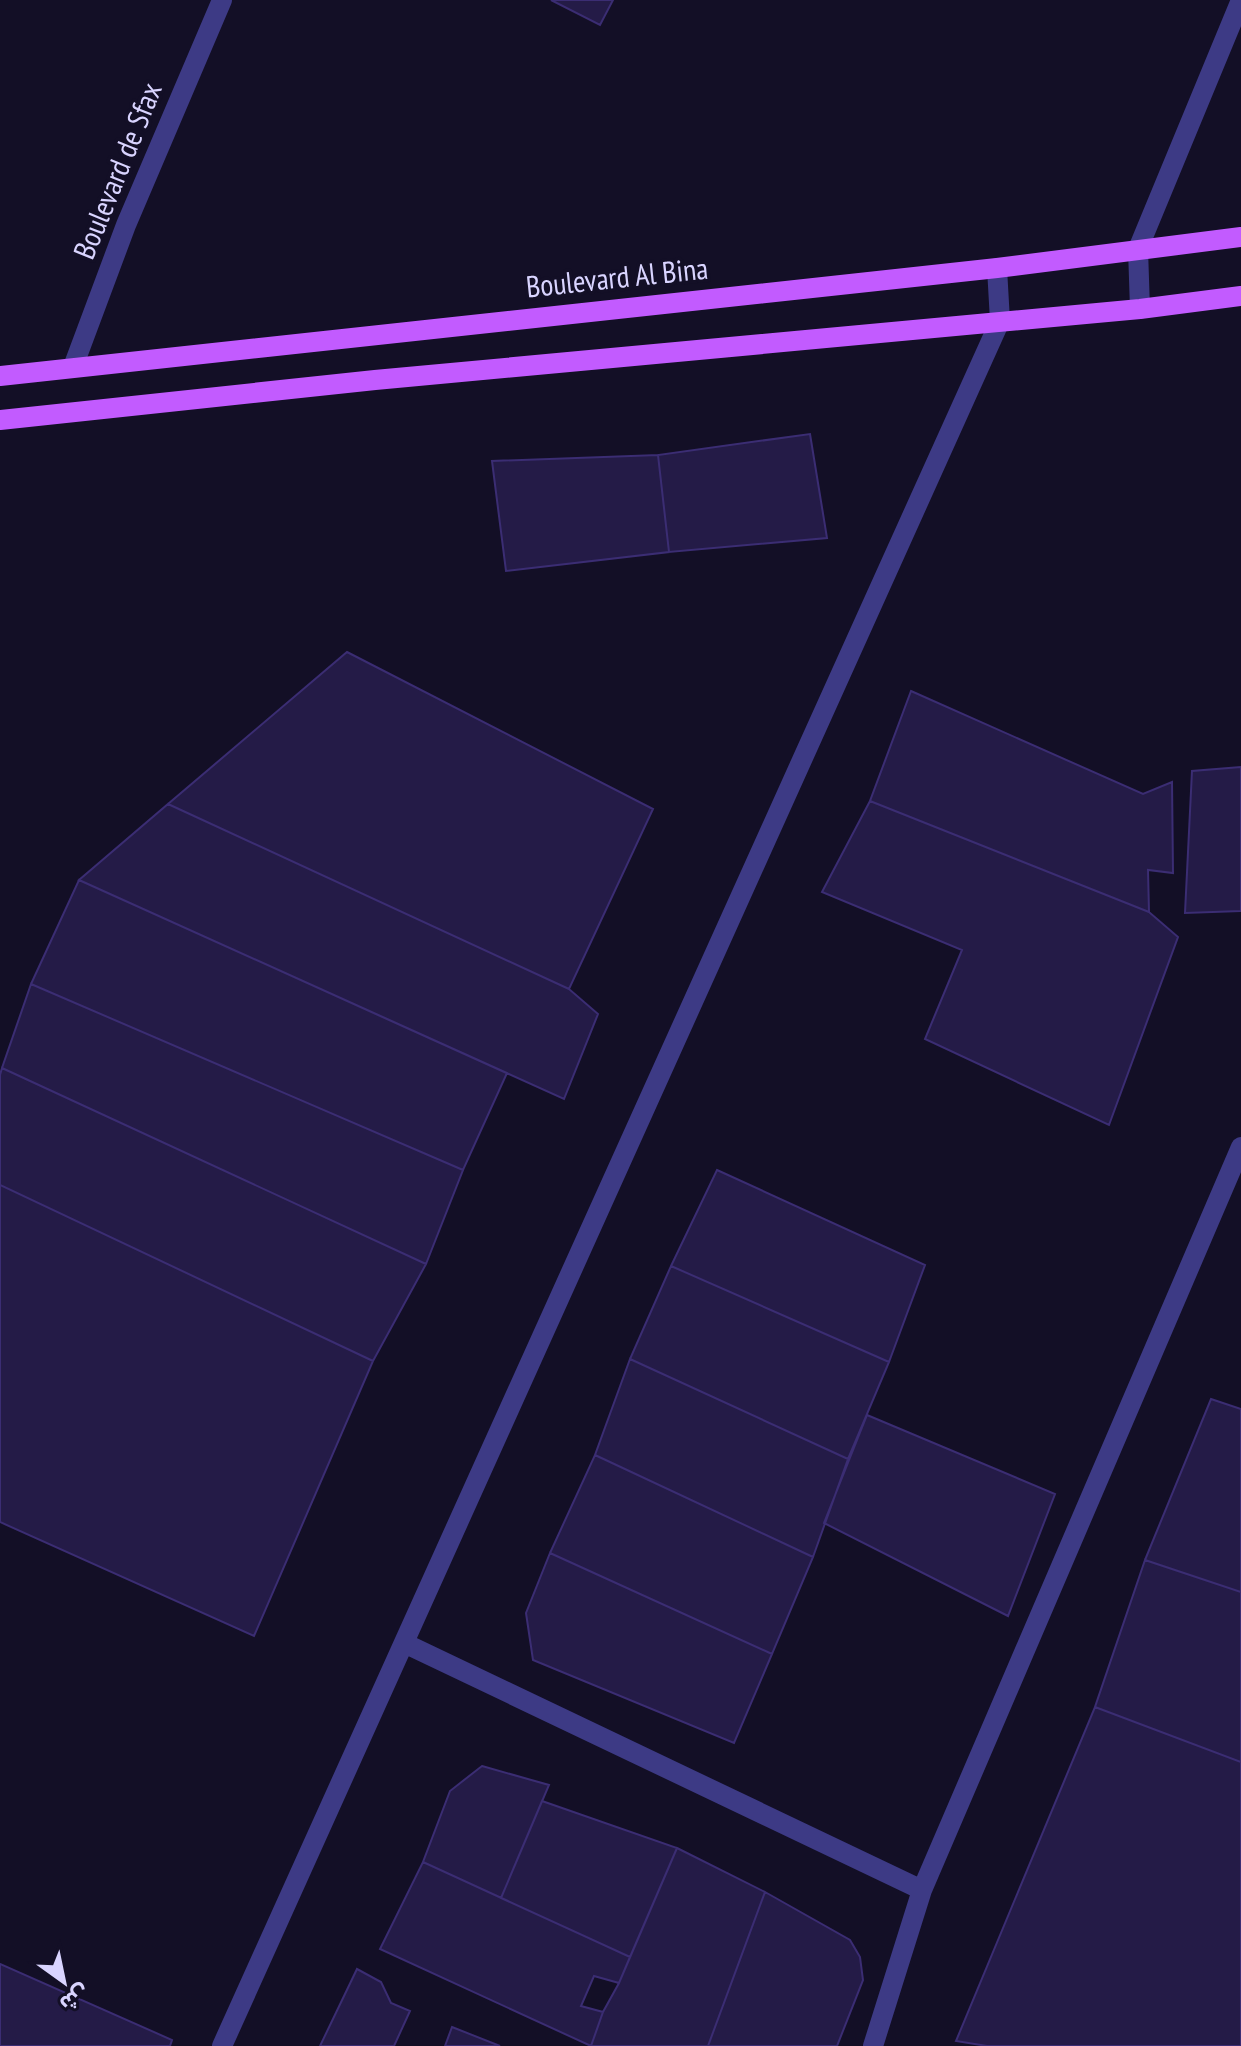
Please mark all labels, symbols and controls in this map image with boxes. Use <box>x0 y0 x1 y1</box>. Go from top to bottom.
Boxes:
street label: Boulevard de Sfax <box>64 77 170 264</box>
street label: Boulevard Al Bina <box>524 248 710 305</box>
north arrow <box>24 1942 104 2022</box>
text: ش <box>55 1979 95 2019</box>

